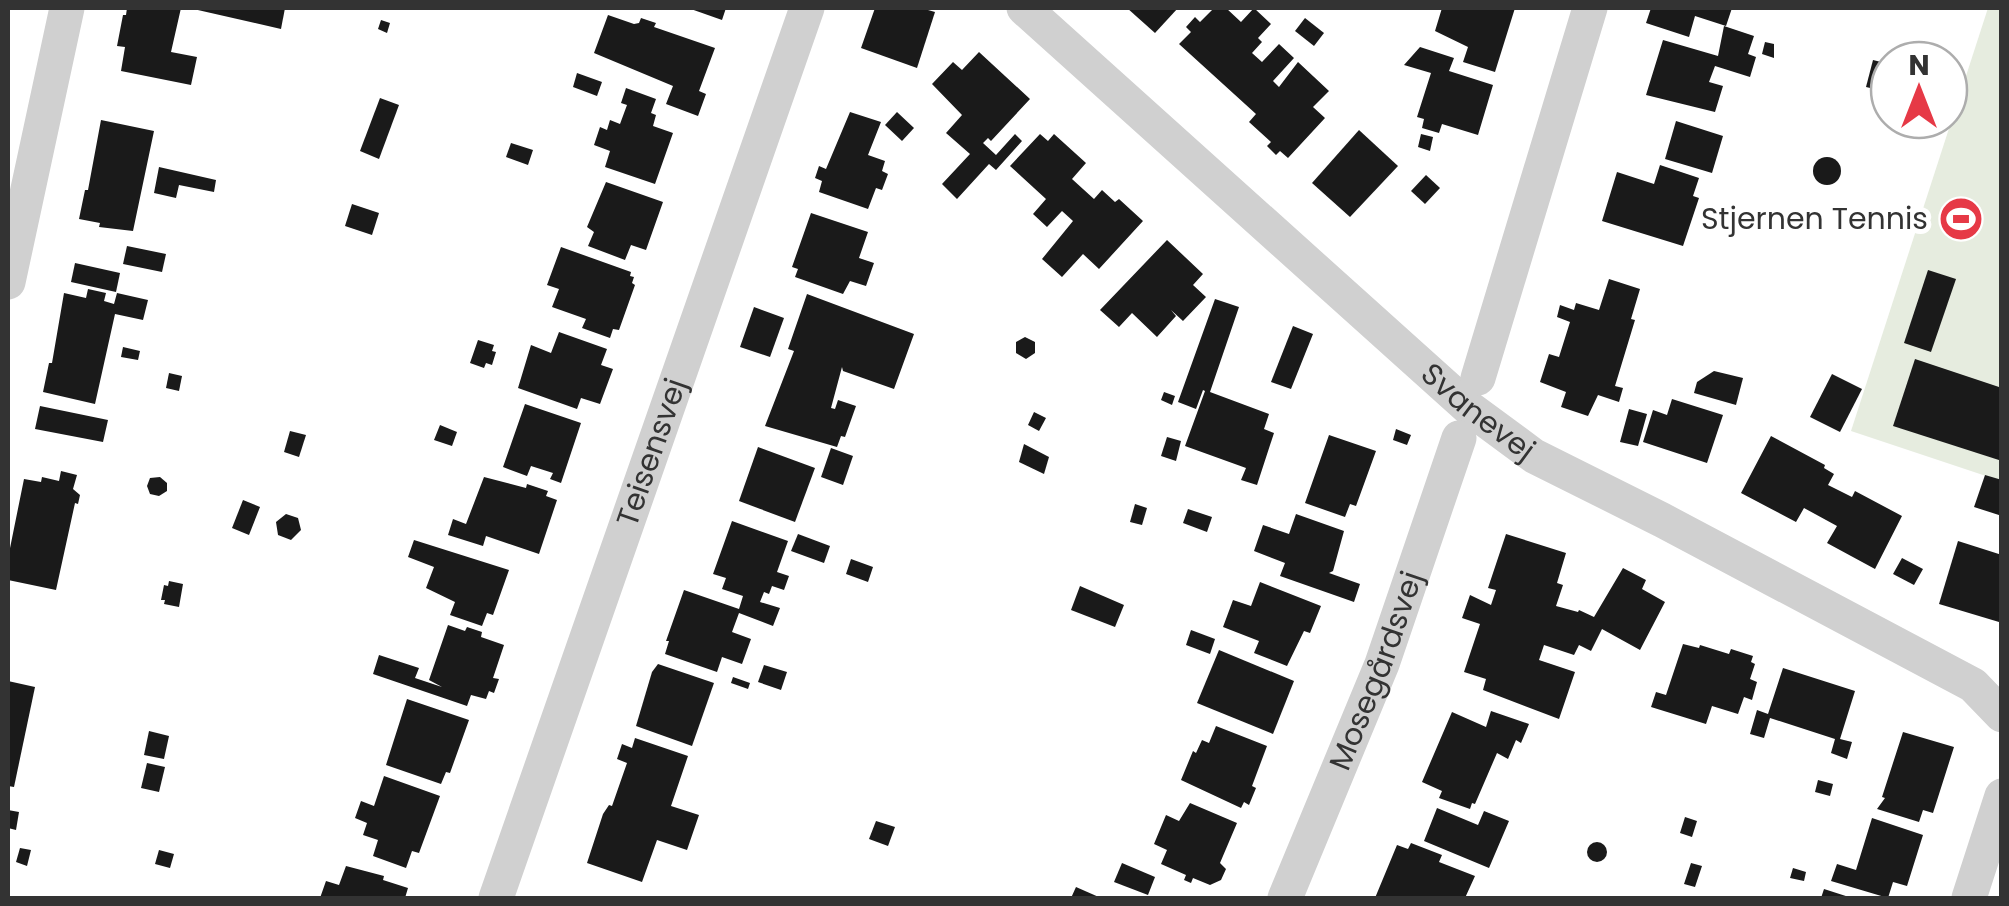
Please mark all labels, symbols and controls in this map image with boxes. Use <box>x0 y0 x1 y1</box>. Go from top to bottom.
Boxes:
north arrow <box>1869 40 1969 140</box>
text: N <box>1908 46 1930 85</box>
sports icon: Stjernen Tennis <box>1938 196 1984 242</box>
place label: Stjernen Tennis <box>1701 197 1928 240</box>
street label: Svanevej <box>1412 353 1544 471</box>
street label: Teisensvej <box>605 372 697 532</box>
street label: Mosegårdsvej <box>1318 565 1433 777</box>

